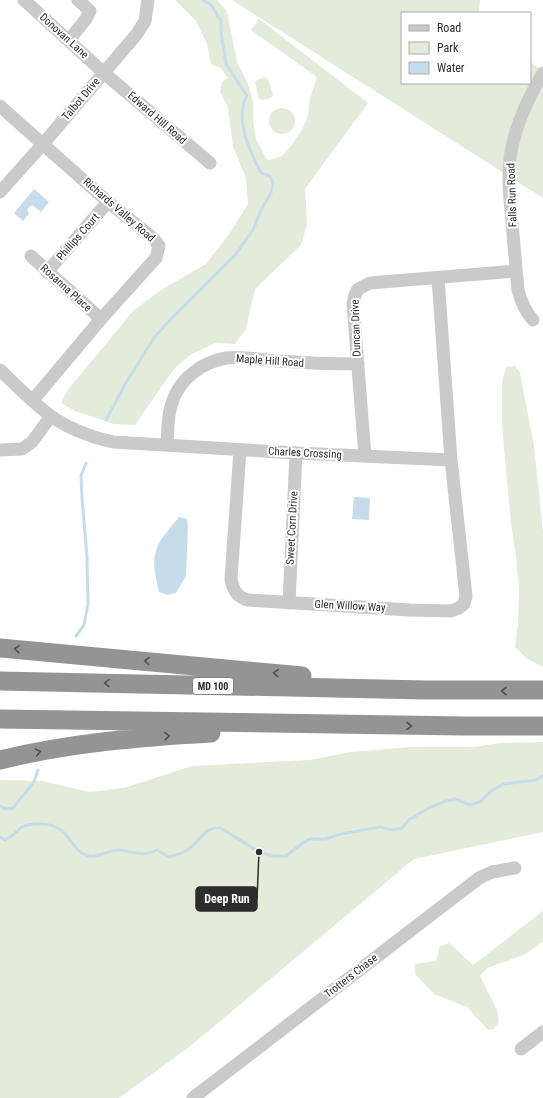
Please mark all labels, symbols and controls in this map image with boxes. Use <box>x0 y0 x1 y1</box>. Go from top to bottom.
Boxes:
street label: Donovan Lane <box>37 11 91 61</box>
legend <box>401 12 531 84</box>
text: Road <box>437 21 461 35</box>
text: Park <box>437 41 459 55</box>
text: Water <box>437 61 465 75</box>
street label: Talbot Drive <box>59 75 103 123</box>
street label: Edward Hill Road <box>125 89 189 147</box>
street label: Falls Run Road <box>504 163 520 227</box>
street label: Richards Valley Road <box>80 175 158 245</box>
street label: Phillips Court <box>54 211 102 263</box>
street label: Rosanna Place <box>38 262 94 314</box>
street label: Duncan Drive <box>349 299 363 357</box>
street label: Maple Hill Road <box>236 352 304 370</box>
street label: Charles Crossing <box>268 445 342 461</box>
street label: Sweet Corn Drive <box>284 491 300 565</box>
street label: Glen Willow Way <box>314 598 386 614</box>
one-way arrow <box>14 645 20 654</box>
one-way arrow <box>144 657 150 666</box>
one-way arrow <box>273 669 279 678</box>
road number: MD 100 <box>193 678 233 694</box>
one-way arrow <box>104 679 110 687</box>
one-way arrow <box>501 686 507 695</box>
one-way arrow <box>406 722 412 730</box>
one-way arrow <box>164 732 170 741</box>
one-way arrow <box>35 749 41 757</box>
callout: Deep Run <box>196 887 257 911</box>
text: Deep Run <box>204 892 250 906</box>
street label: Trotters Chase <box>322 951 380 1001</box>

